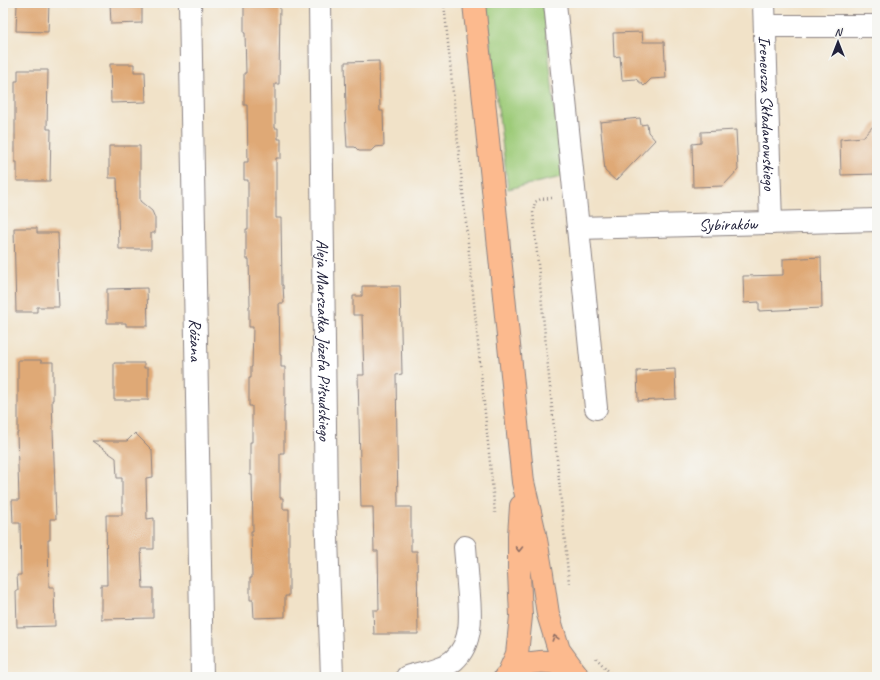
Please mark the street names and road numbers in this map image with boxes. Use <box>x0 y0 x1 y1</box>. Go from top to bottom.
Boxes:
street label: Ireneusza Składanowskiego <box>754 35 780 192</box>
street label: Sybiraków <box>698 213 759 236</box>
street label: Aleja Marszałka Józefa Piłsudskiego <box>312 239 335 442</box>
street label: Różana <box>185 319 206 363</box>

